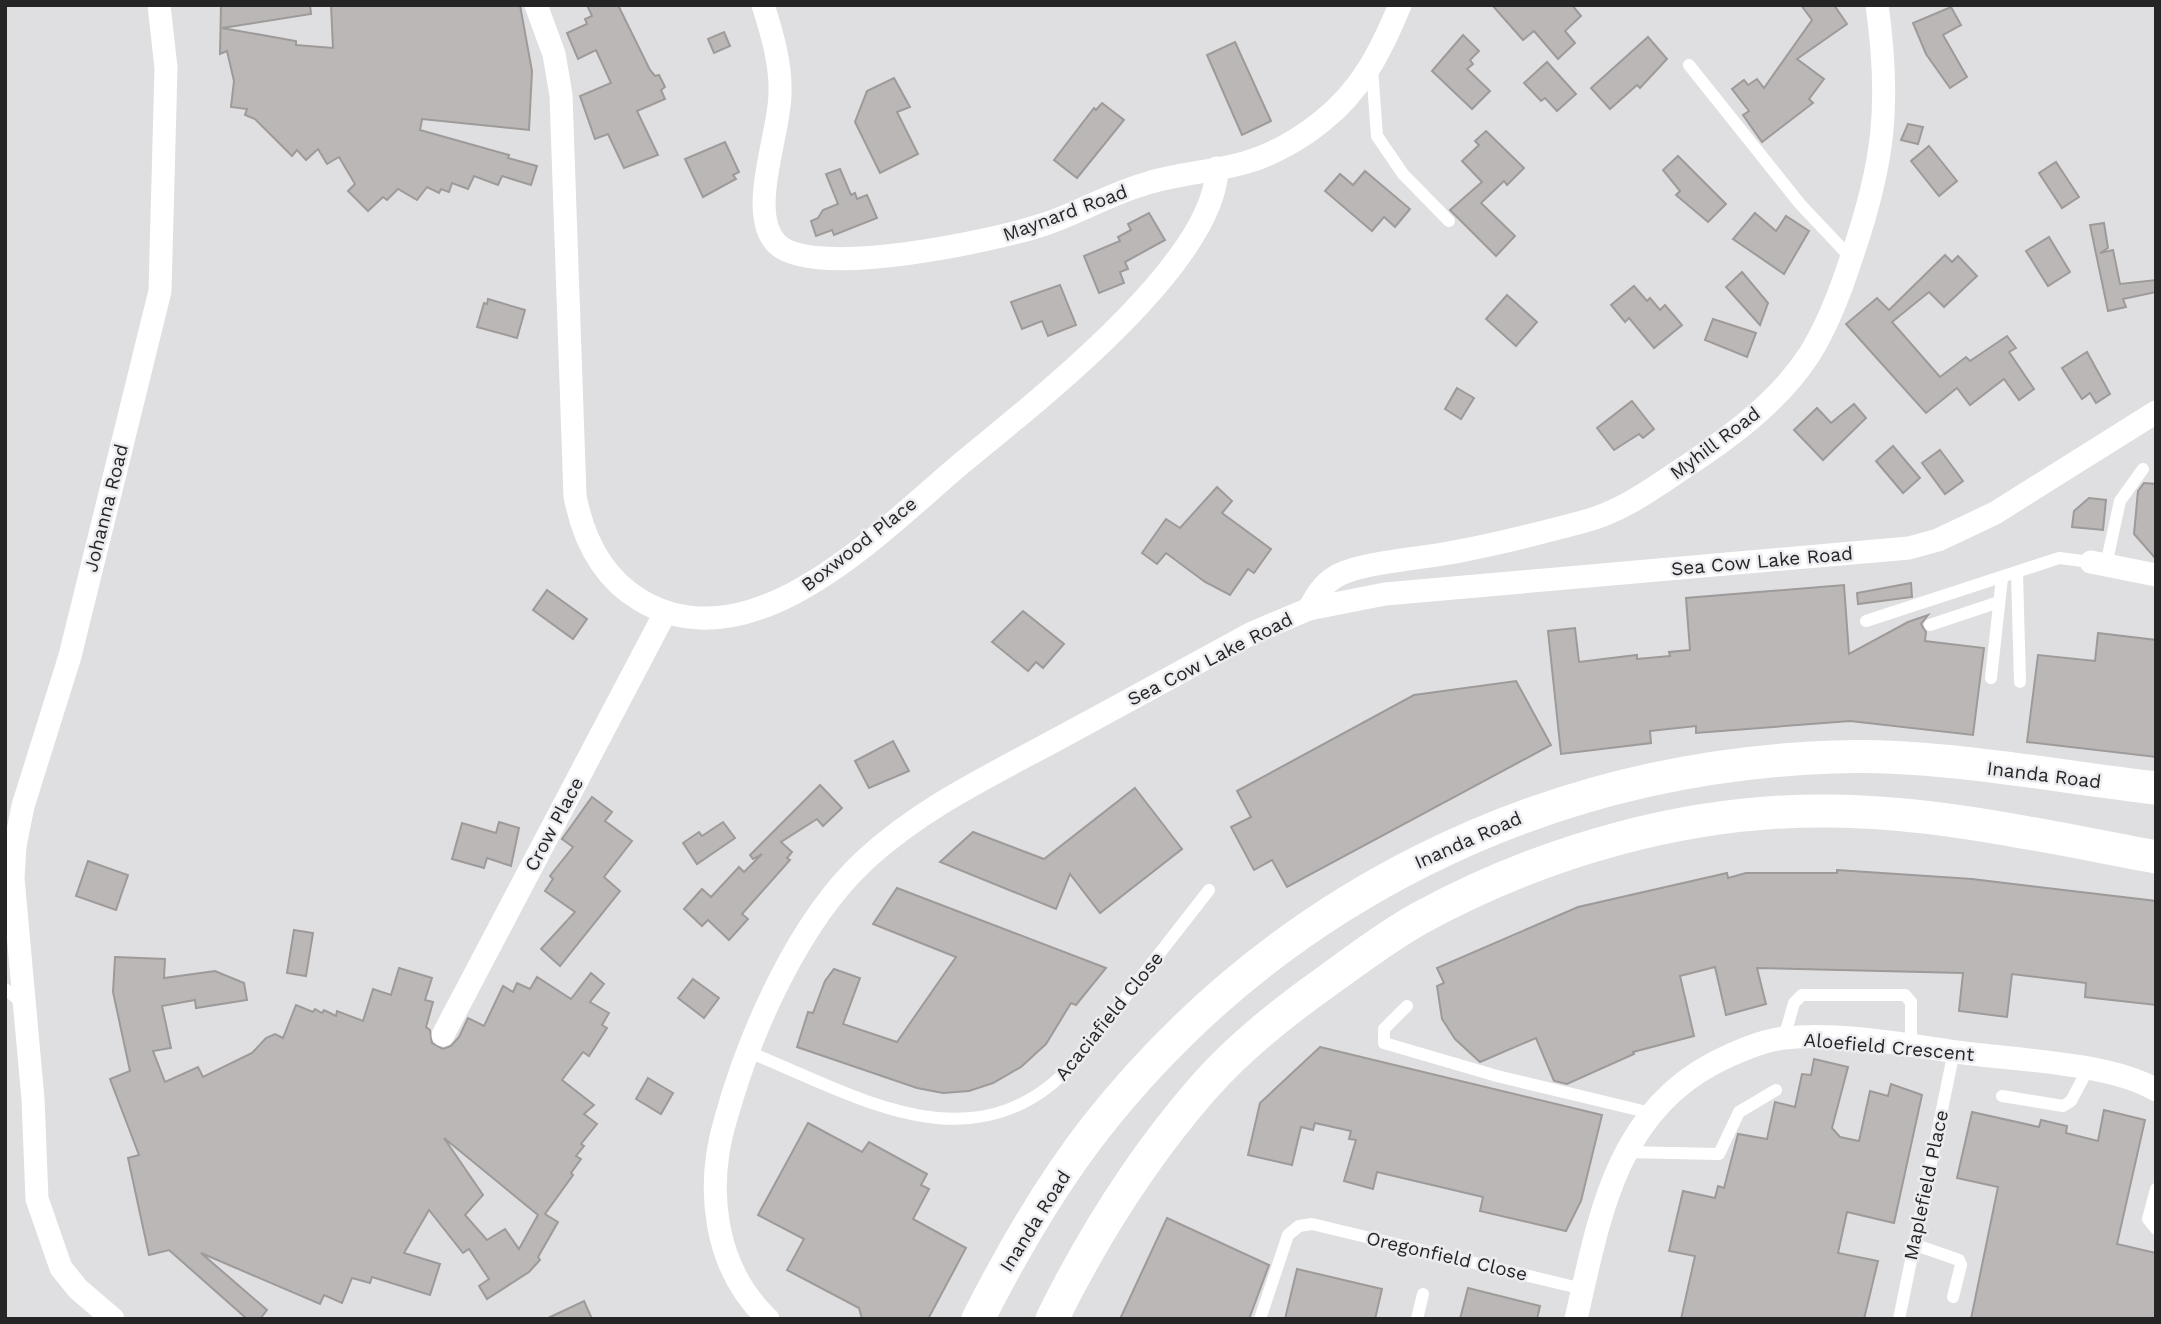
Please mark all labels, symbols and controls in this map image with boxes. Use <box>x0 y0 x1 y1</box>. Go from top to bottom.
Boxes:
street label: Maynard Road <box>1000 180 1130 246</box>
street label: Myhill Road <box>1665 402 1765 484</box>
street label: Johanna Road <box>79 442 133 574</box>
street label: Boxwood Place <box>797 492 921 596</box>
street label: Sea Cow Lake Road <box>1670 542 1854 580</box>
street label: Sea Cow Lake Road <box>1124 607 1296 711</box>
street label: Inanda Road <box>1986 757 2102 793</box>
street label: Crow Place <box>520 773 588 875</box>
street label: Inanda Road <box>1411 806 1525 874</box>
street label: Acaciafield Close <box>1050 947 1168 1085</box>
street label: Aloefield Crescent <box>1803 1028 1975 1066</box>
street label: Maplefield Place <box>1899 1108 1953 1262</box>
street label: Inanda Road <box>995 1166 1075 1276</box>
street label: Oregonfield Close <box>1364 1226 1530 1286</box>

